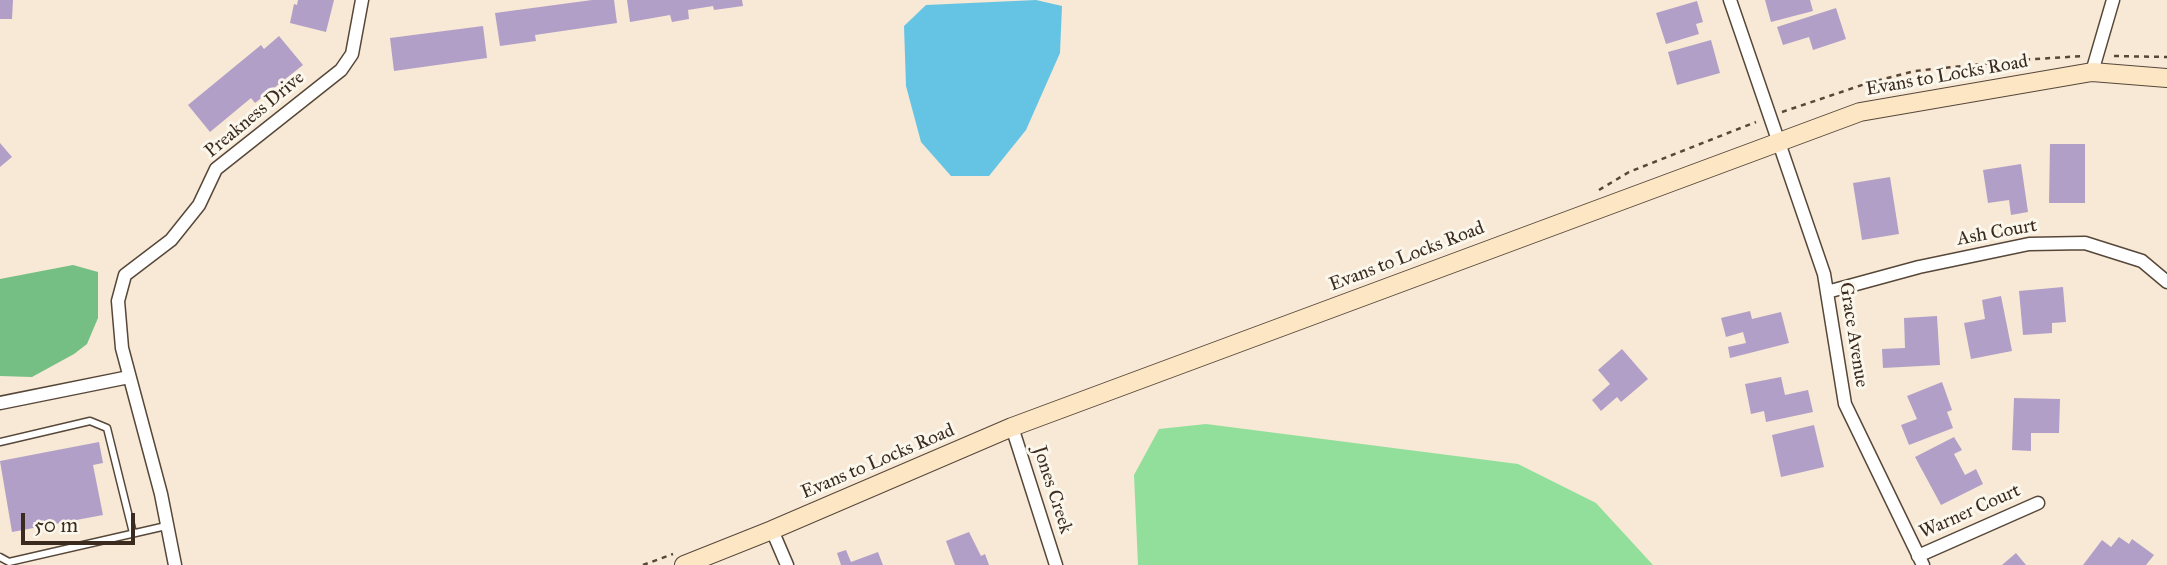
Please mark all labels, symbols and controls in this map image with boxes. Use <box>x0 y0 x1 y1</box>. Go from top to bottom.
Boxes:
street label: Evans to Locks Road <box>1864 51 2030 101</box>
street label: Preakness Drive <box>201 67 309 163</box>
street label: Ash Court <box>1955 215 2039 251</box>
street label: Evans to Locks Road <box>1326 217 1488 297</box>
street label: Grace Avenue <box>1833 281 1873 389</box>
street label: Evans to Locks Road <box>798 419 958 505</box>
street label: Jones Creek <box>1027 443 1077 537</box>
street label: Warner Court <box>1916 480 2024 544</box>
scale bar <box>24 498 138 542</box>
text: 50 m <box>34 512 78 538</box>

